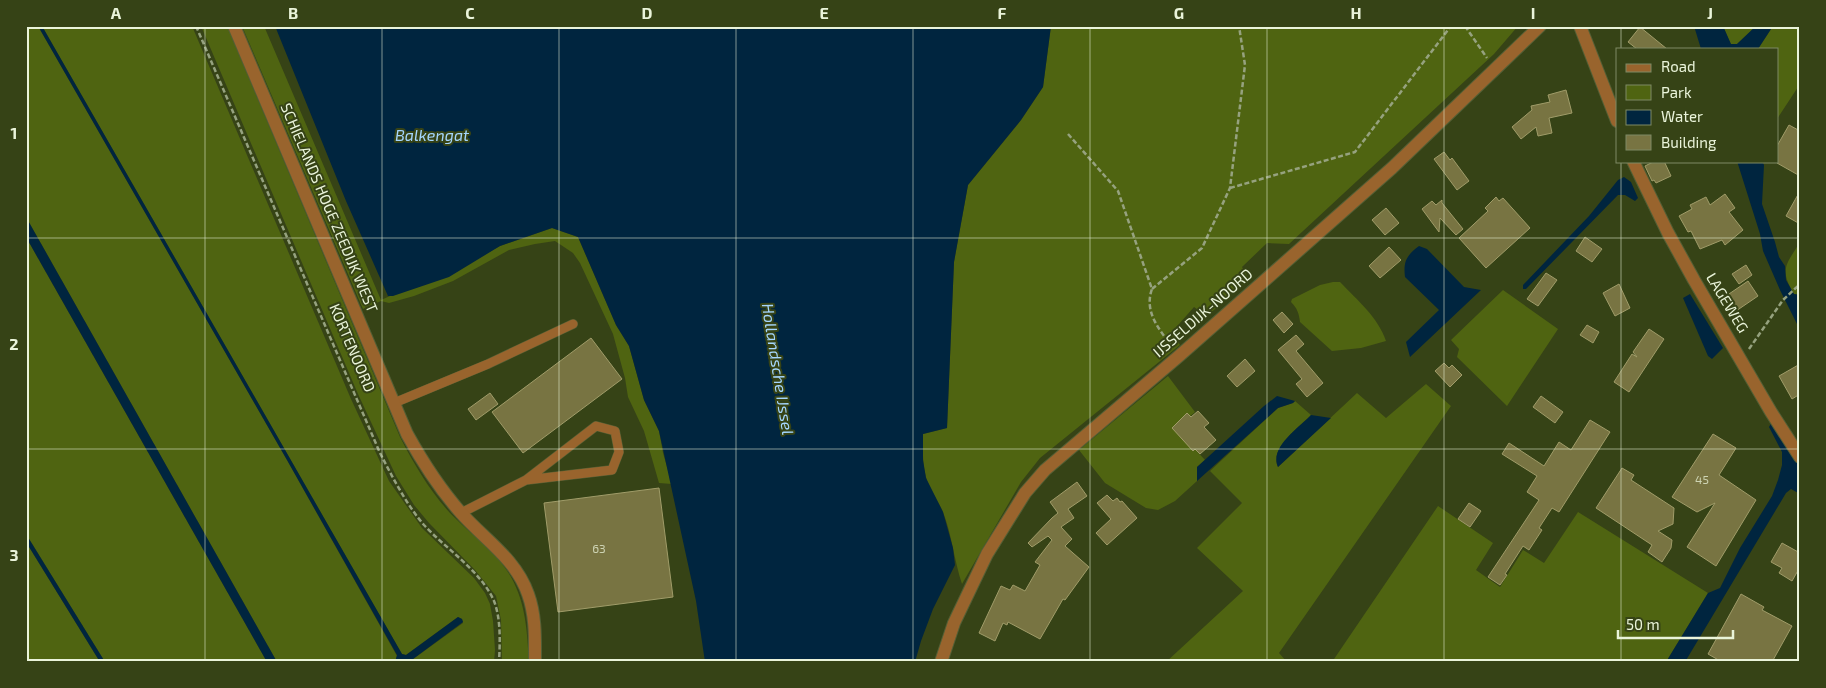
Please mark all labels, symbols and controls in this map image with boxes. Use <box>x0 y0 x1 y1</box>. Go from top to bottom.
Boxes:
text: A <box>111 3 122 22</box>
text: B <box>288 3 298 22</box>
text: C <box>465 3 475 22</box>
text: D <box>642 3 653 22</box>
text: E <box>819 3 829 22</box>
text: F <box>998 3 1007 22</box>
text: G <box>1174 3 1184 22</box>
text: H <box>1350 3 1362 22</box>
text: I <box>1531 3 1535 22</box>
text: J <box>1707 3 1713 22</box>
legend <box>1616 48 1778 162</box>
text: Road <box>1661 57 1696 75</box>
text: Park <box>1661 83 1692 101</box>
street label: SCHIELANDS HOGE ZEEDIJK WEST <box>278 100 382 315</box>
text: Water <box>1661 107 1703 125</box>
text: 1 <box>11 123 17 142</box>
water label: Balkengat <box>395 125 470 144</box>
text: Building <box>1661 133 1717 151</box>
street label: IJSSELDIJK-NOORD <box>1149 264 1256 360</box>
street label: LAGEWEG <box>1703 269 1753 336</box>
street label: KORTENOORD <box>326 301 380 395</box>
water label: Hollandsche IJssel <box>759 302 798 436</box>
text: 2 <box>9 334 19 353</box>
house number: 45 <box>1695 472 1709 486</box>
house number: 63 <box>592 541 606 555</box>
text: 3 <box>9 545 19 564</box>
scale bar <box>1618 608 1734 640</box>
text: 50 m <box>1626 615 1660 633</box>

